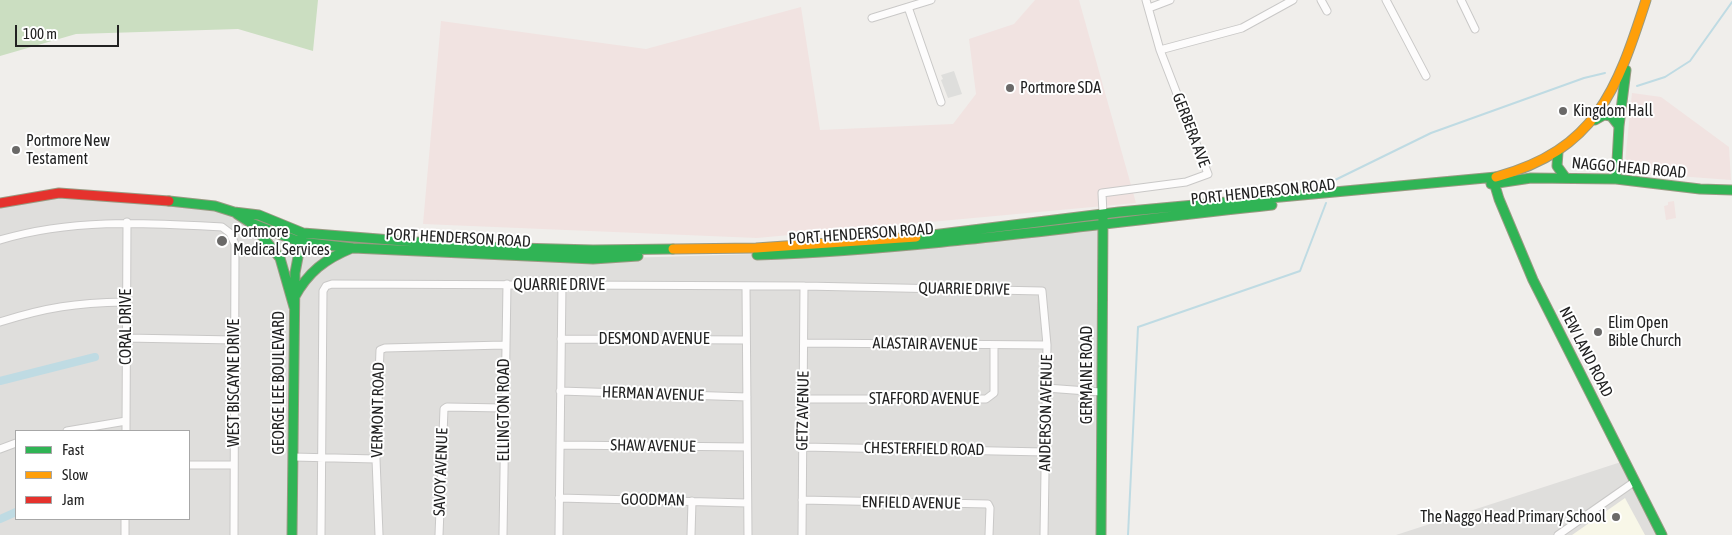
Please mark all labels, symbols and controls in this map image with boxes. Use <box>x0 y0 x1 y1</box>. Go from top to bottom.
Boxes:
scale bar <box>18 15 121 47</box>
text: 100 m <box>23 25 57 42</box>
place label: Portmore SDA <box>1020 78 1101 98</box>
marker: Portmore SDA <box>1004 82 1016 94</box>
street label: GERBERA AVE <box>1168 90 1214 170</box>
place label: Kingdom Hall <box>1573 101 1653 121</box>
marker: Kingdom Hall <box>1557 105 1569 117</box>
place label: Portmore New Testament <box>26 131 110 169</box>
marker: Portmore New Testament <box>10 144 22 156</box>
street label: NAGGO HEAD ROAD <box>1571 153 1687 183</box>
street label: PORT HENDERSON ROAD <box>1190 175 1336 209</box>
street label: PORT HENDERSON ROAD <box>788 219 934 249</box>
place label: Portmore Medical Services <box>233 222 330 260</box>
street label: PORT HENDERSON ROAD <box>385 225 531 251</box>
marker: Portmore Medical Services <box>215 234 229 248</box>
street label: QUARRIE DRIVE <box>513 275 605 295</box>
street label: QUARRIE DRIVE <box>918 279 1010 299</box>
street label: CORAL DRIVE <box>116 289 136 365</box>
street label: NEW LAND ROAD <box>1555 304 1617 400</box>
street label: GEORGE LEE BOULEVARD <box>269 311 289 455</box>
place label: Elim Open Bible Church <box>1608 313 1681 351</box>
street label: WEST BISCAYNE DRIVE <box>224 319 244 447</box>
street label: GERMAINE ROAD <box>1077 326 1097 424</box>
marker: Elim Open Bible Church <box>1592 326 1604 338</box>
street label: DESMOND AVENUE <box>598 329 710 349</box>
street label: ALASTAIR AVENUE <box>872 333 978 355</box>
street label: ANDERSON AVENUE <box>1035 355 1057 471</box>
street label: ELLINGTON ROAD <box>494 359 514 461</box>
street label: VERMONT ROAD <box>368 362 388 458</box>
street label: GETZ AVENUE <box>793 371 813 451</box>
street label: HERMAN AVENUE <box>602 383 704 405</box>
street label: STAFFORD AVENUE <box>869 389 979 409</box>
street label: SAVOY AVENUE <box>430 428 452 516</box>
legend <box>15 430 190 520</box>
street label: SHAW AVENUE <box>610 436 696 456</box>
street label: CHESTERFIELD ROAD <box>864 438 984 460</box>
text: Fast <box>62 441 84 458</box>
text: Slow <box>62 466 88 483</box>
street label: GOODMAN <box>621 490 685 510</box>
text: Jam <box>62 491 85 508</box>
street label: ENFIELD AVENUE <box>861 493 961 513</box>
place label: The Naggo Head Primary School <box>1420 507 1606 527</box>
marker: The Naggo Head Primary School <box>1610 511 1622 523</box>

